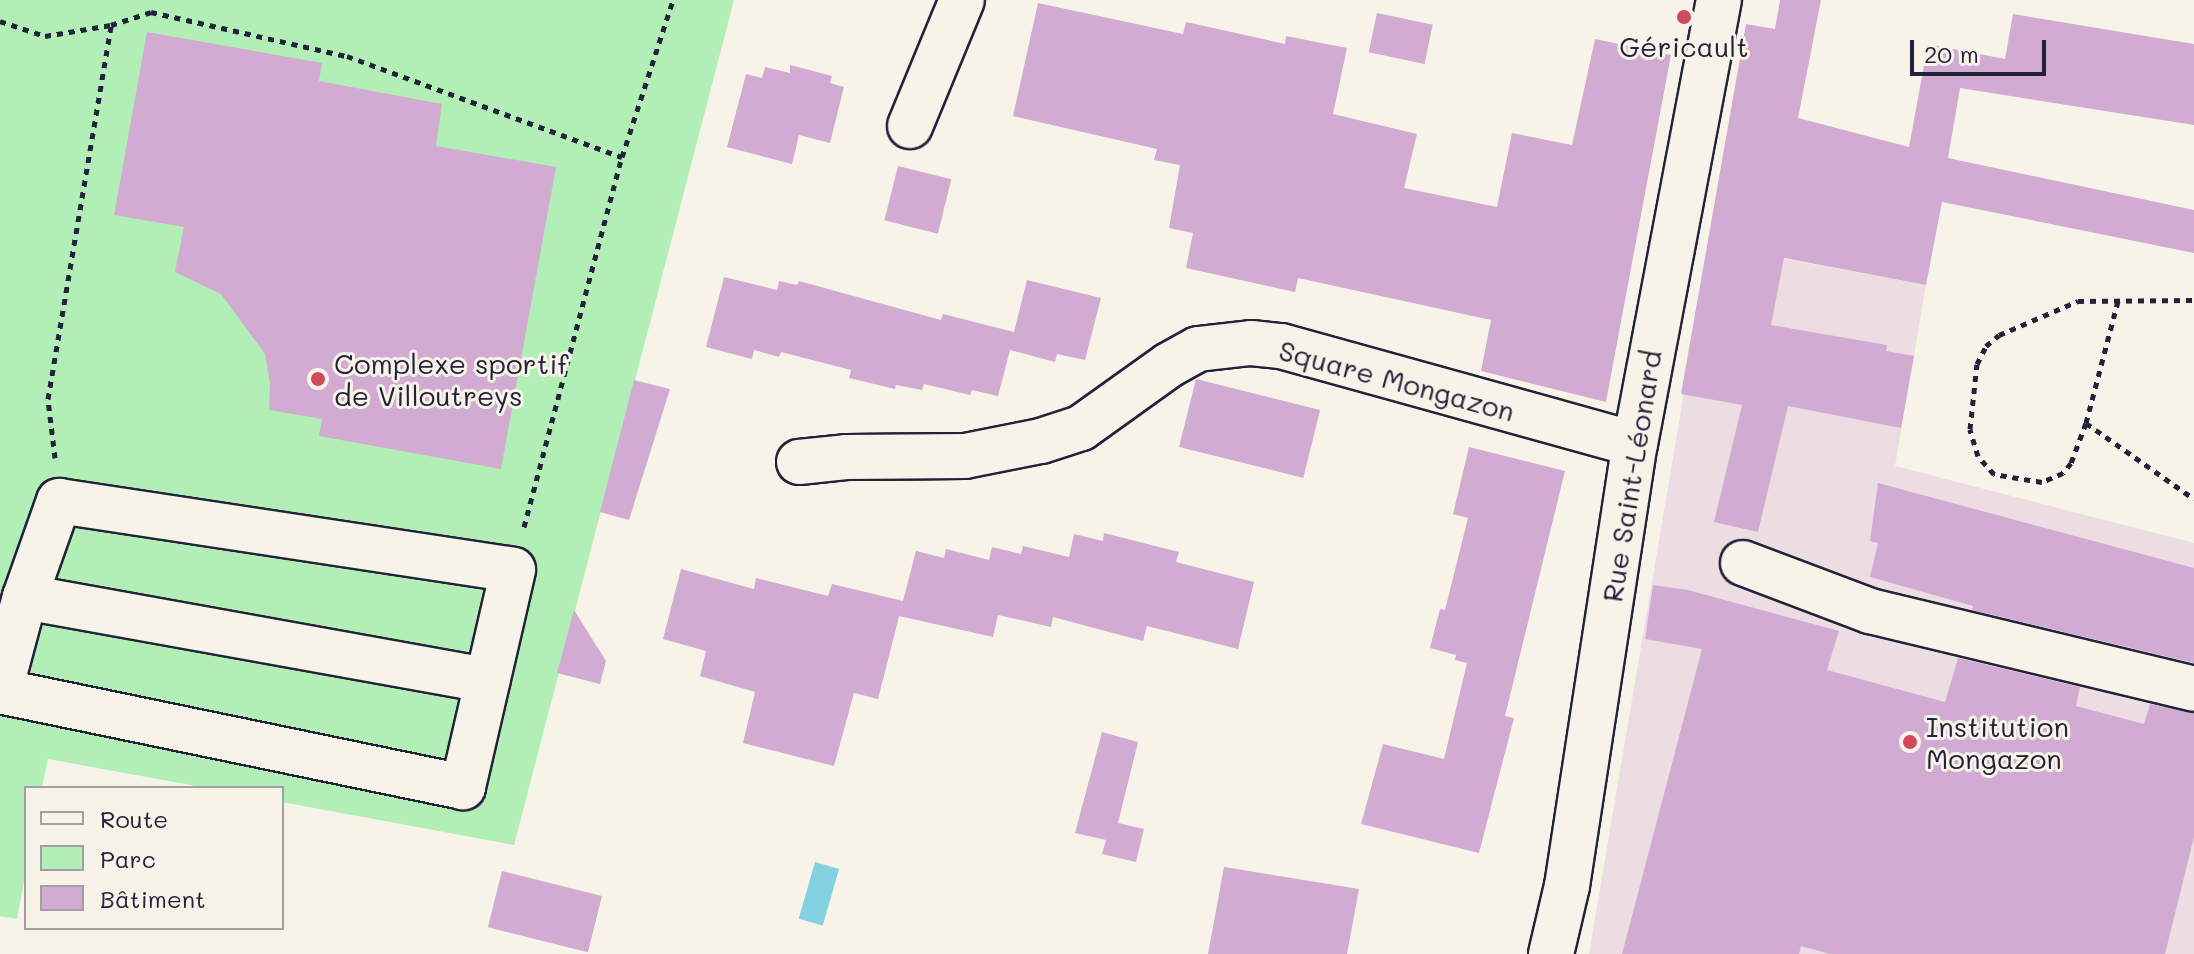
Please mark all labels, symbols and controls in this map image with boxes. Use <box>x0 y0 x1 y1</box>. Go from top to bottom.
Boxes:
marker: Géricault <box>1675 8 1693 26</box>
scale bar <box>1914 24 2050 74</box>
place label: Géricault <box>1619 29 1749 63</box>
text: 20 m <box>1924 38 1979 69</box>
street label: Square Mongazon <box>1275 332 1519 428</box>
place label: Complexe sportif de Villoutreys <box>334 346 568 412</box>
street label: Rue Saint-Léonard <box>1595 348 1667 604</box>
marker: Complexe sportif de Villoutreys <box>309 370 327 388</box>
place label: Institution Mongazon <box>1926 709 2069 775</box>
marker: Institution Mongazon <box>1901 733 1919 751</box>
legend <box>24 786 284 930</box>
text: Route <box>100 803 168 834</box>
text: Parc <box>100 843 156 874</box>
text: Bâtiment <box>100 883 206 914</box>

